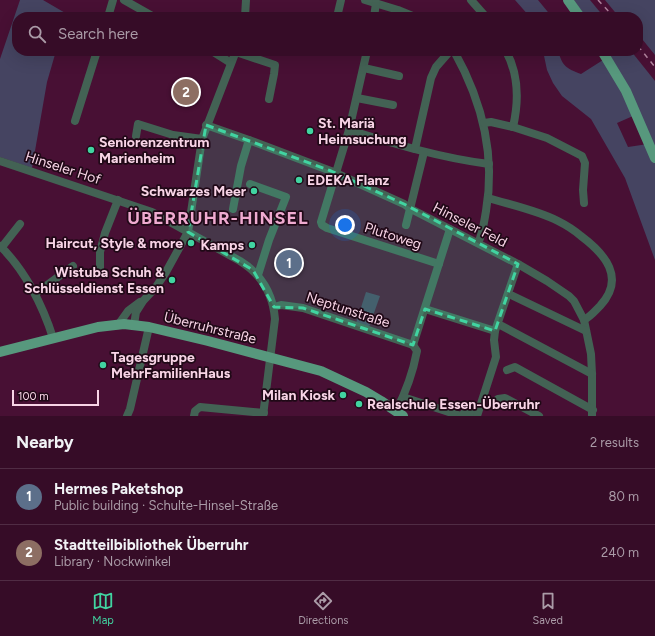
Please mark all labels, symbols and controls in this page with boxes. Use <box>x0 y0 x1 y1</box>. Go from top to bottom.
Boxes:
search box <box>12 12 643 56</box>
icon: search <box>26 23 48 45</box>
text: Search here <box>58 25 138 43</box>
pin: 2 <box>173 77 199 107</box>
place label: St. Mariä Heimsuchung <box>318 115 407 148</box>
marker: St. Mariä Heimsuchung <box>305 126 315 136</box>
place label: Seniorenzentrum Marienheim <box>99 134 210 167</box>
marker: Seniorenzentrum Marienheim <box>86 145 96 155</box>
street label: Hinseler Hof <box>23 148 104 188</box>
place label: EDEKA Flanz <box>307 172 390 189</box>
marker: EDEKA Flanz <box>294 175 304 185</box>
place label: Schwarzes Meer <box>141 183 247 200</box>
marker: Schwarzes Meer <box>249 186 259 196</box>
street label: Hinseler Feld <box>430 199 510 251</box>
district label: ÜBERRUHR-HINSEL <box>127 207 309 229</box>
your location <box>335 215 355 235</box>
street label: Plutoweg <box>362 219 424 253</box>
place label: Haircut, Style & more <box>45 235 183 252</box>
place label: Kamps <box>200 237 244 254</box>
marker: Haircut, Style & more <box>186 238 196 248</box>
marker: Kamps <box>247 240 257 250</box>
pin: 1 <box>276 248 302 278</box>
place label: Wistuba Schuh & Schlüsseldienst Essen <box>24 264 165 297</box>
marker: Wistuba Schuh & Schlüsseldienst Essen <box>167 275 177 285</box>
street label: Neptunstraße <box>304 288 392 332</box>
street label: Überruhrstraße <box>162 308 258 348</box>
place label: Tagesgruppe MehrFamilienHaus <box>111 349 231 382</box>
marker: Tagesgruppe MehrFamilienHaus <box>98 360 108 370</box>
place label: Milan Kiosk <box>262 387 335 404</box>
scale bar <box>12 388 99 407</box>
text: 100 m <box>18 390 49 403</box>
marker: Milan Kiosk <box>338 390 348 400</box>
place label: Realschule Essen-Überruhr <box>367 396 541 413</box>
marker: Realschule Essen-Überruhr <box>354 399 364 409</box>
text: Nearby <box>16 432 74 452</box>
text: 2 results <box>590 435 639 450</box>
text: Hermes Paketshop <box>54 480 183 498</box>
text: 1 <box>26 489 32 504</box>
text: 80 m <box>608 489 639 504</box>
text: Public building · Schulte-Hinsel-Straße <box>54 498 278 513</box>
text: Stadtteilbibliothek Überruhr <box>54 536 248 554</box>
text: 2 <box>25 545 33 560</box>
text: 240 m <box>601 545 639 560</box>
text: Library · Nockwinkel <box>54 554 171 569</box>
tab: Map <box>92 590 114 627</box>
tab: Directions <box>298 590 348 627</box>
tab: Saved <box>533 590 563 627</box>

